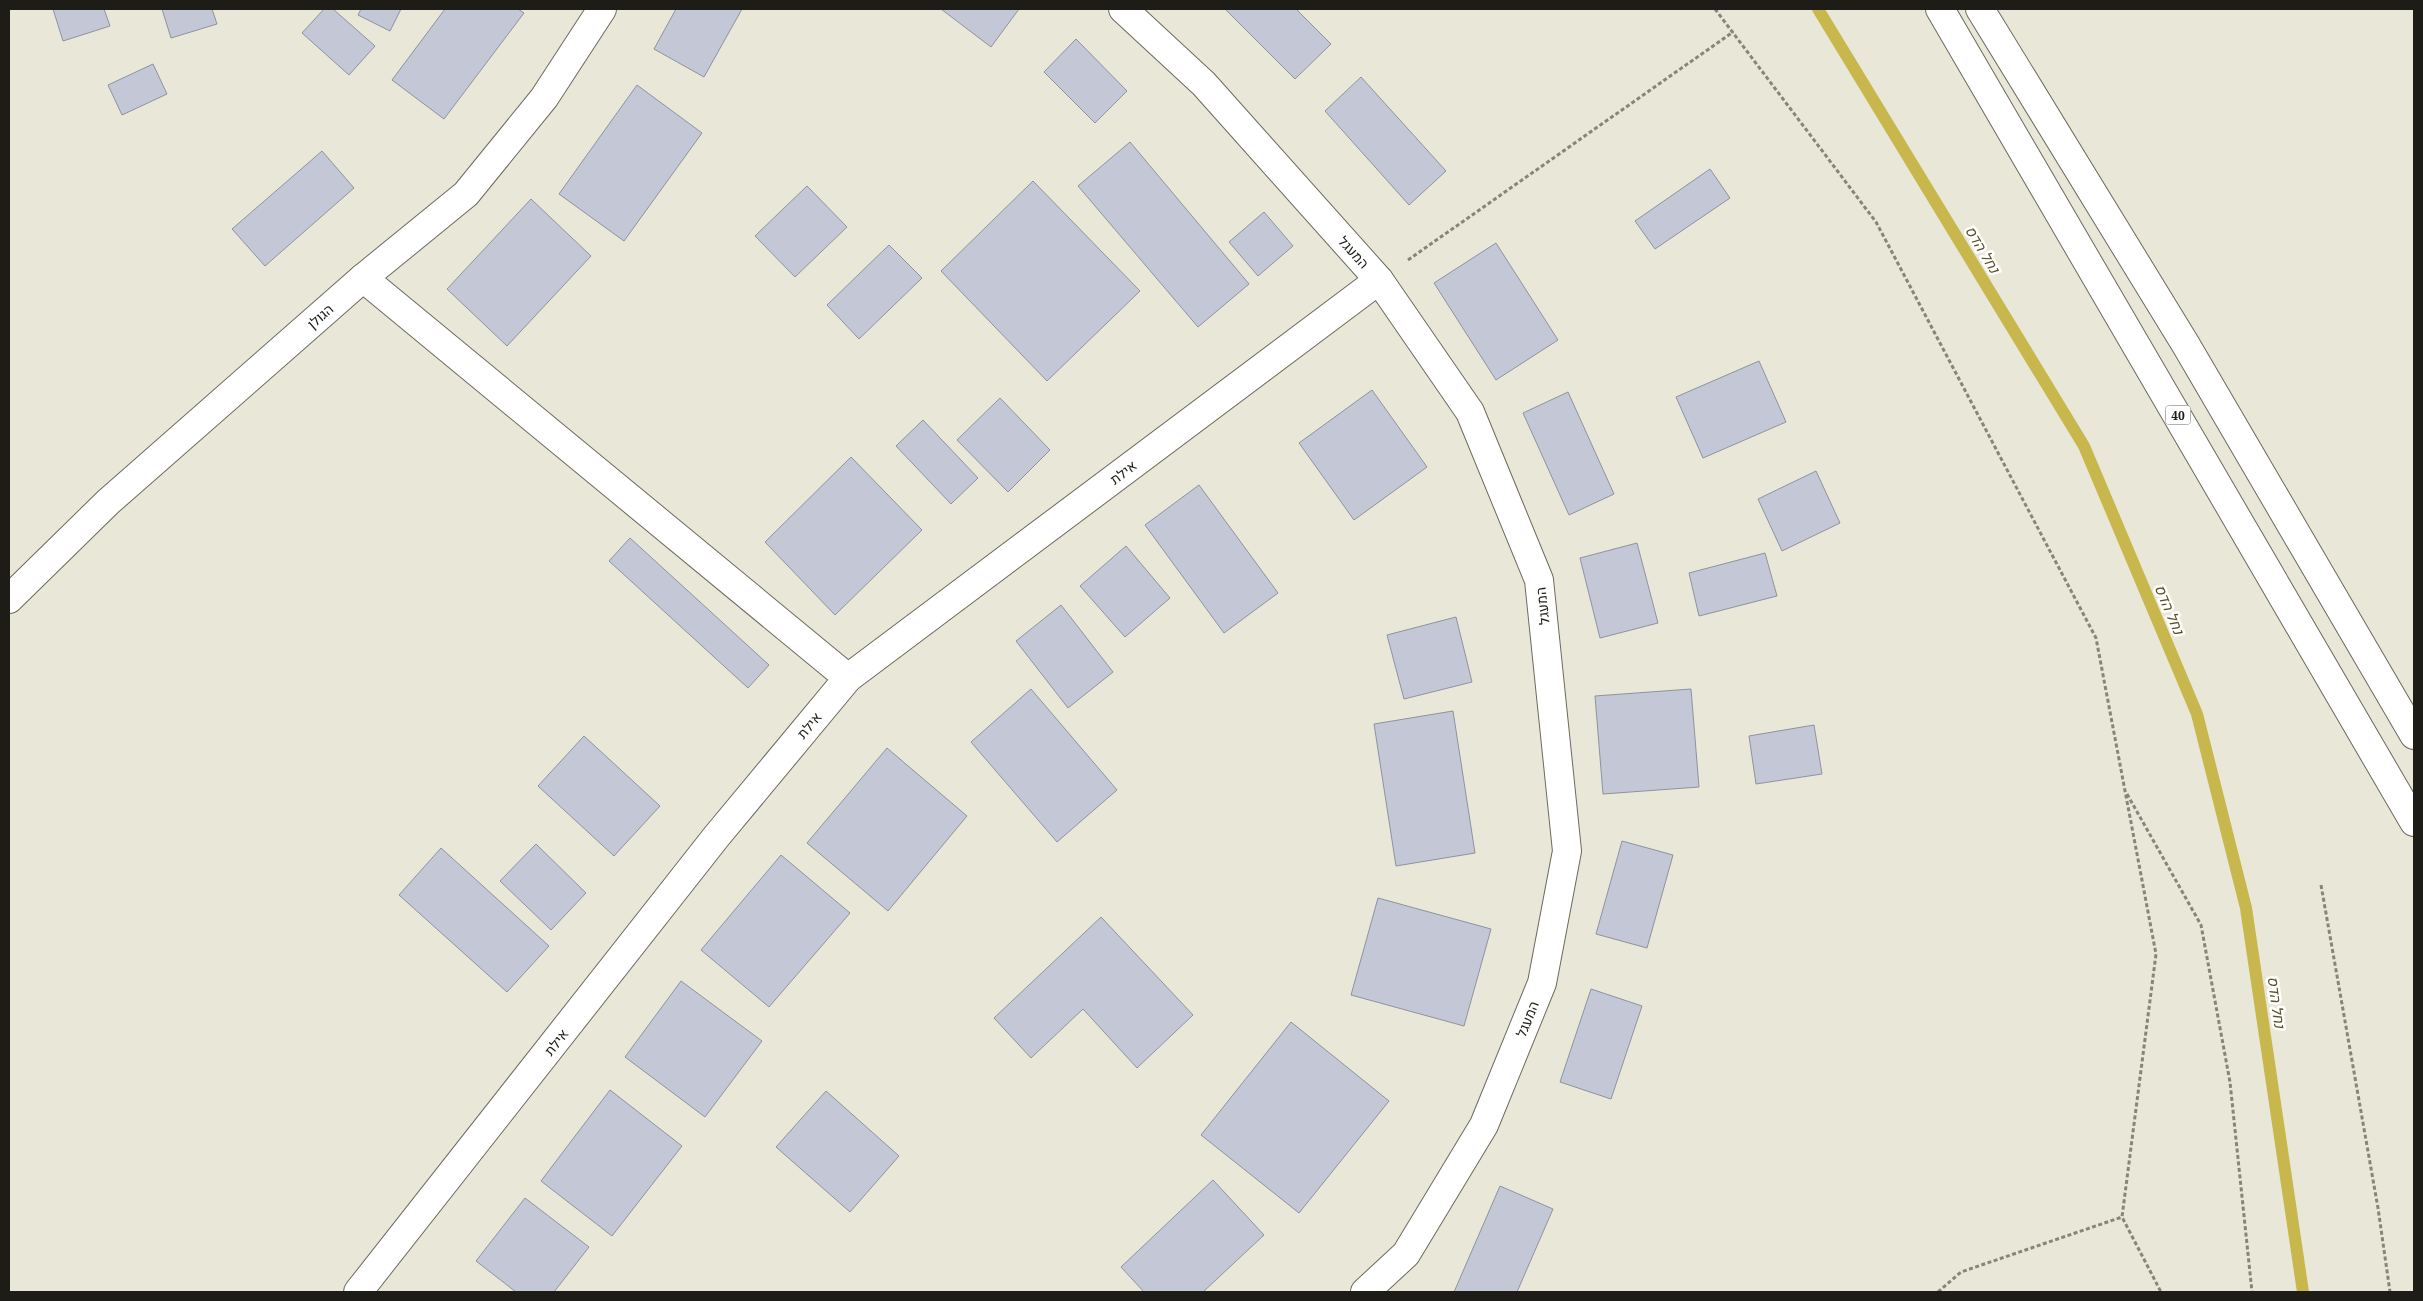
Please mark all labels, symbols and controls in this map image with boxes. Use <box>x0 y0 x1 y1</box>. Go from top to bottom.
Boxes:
water label: נחל הדס <box>1961 221 2006 278</box>
street label: המעגל <box>1334 232 1374 272</box>
street label: הגולן <box>303 299 337 333</box>
road number: 40 <box>2166 406 2190 424</box>
street label: אילת <box>1106 456 1140 488</box>
water label: נחל הדס <box>2151 581 2190 638</box>
street label: המעגל <box>1531 586 1553 626</box>
street label: אילת <box>792 708 826 742</box>
water label: נחל הדס <box>2263 975 2291 1031</box>
street label: המעגל <box>1511 998 1543 1040</box>
street label: אילת <box>540 1025 572 1059</box>

